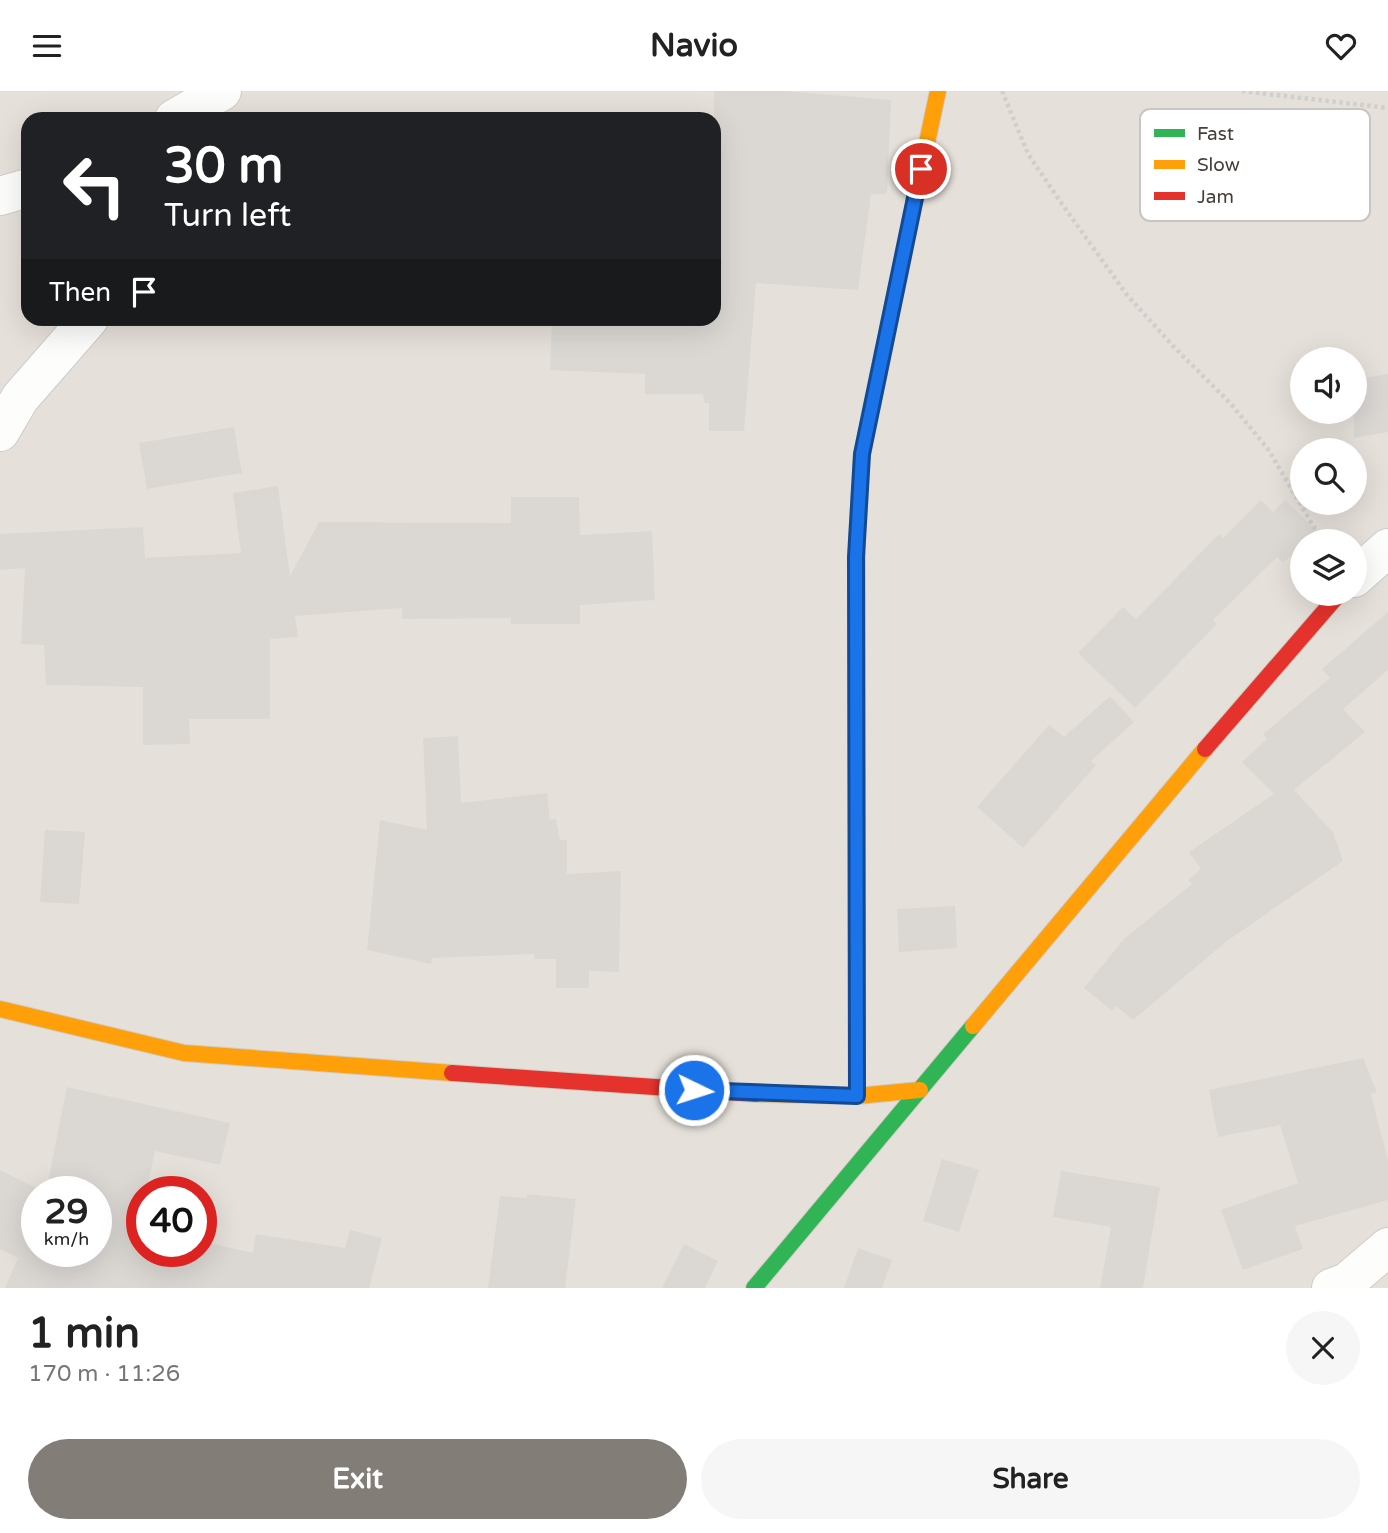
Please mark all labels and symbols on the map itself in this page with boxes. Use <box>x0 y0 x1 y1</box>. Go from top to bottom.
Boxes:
legend <box>1140 109 1370 221</box>
text: Fast <box>1197 123 1234 145</box>
pin <box>891 139 951 199</box>
text: Slow <box>1197 154 1240 176</box>
text: Jam <box>1197 186 1234 208</box>
position arrow <box>657 1053 731 1127</box>
speed limit sign: 40 <box>126 1176 217 1267</box>

